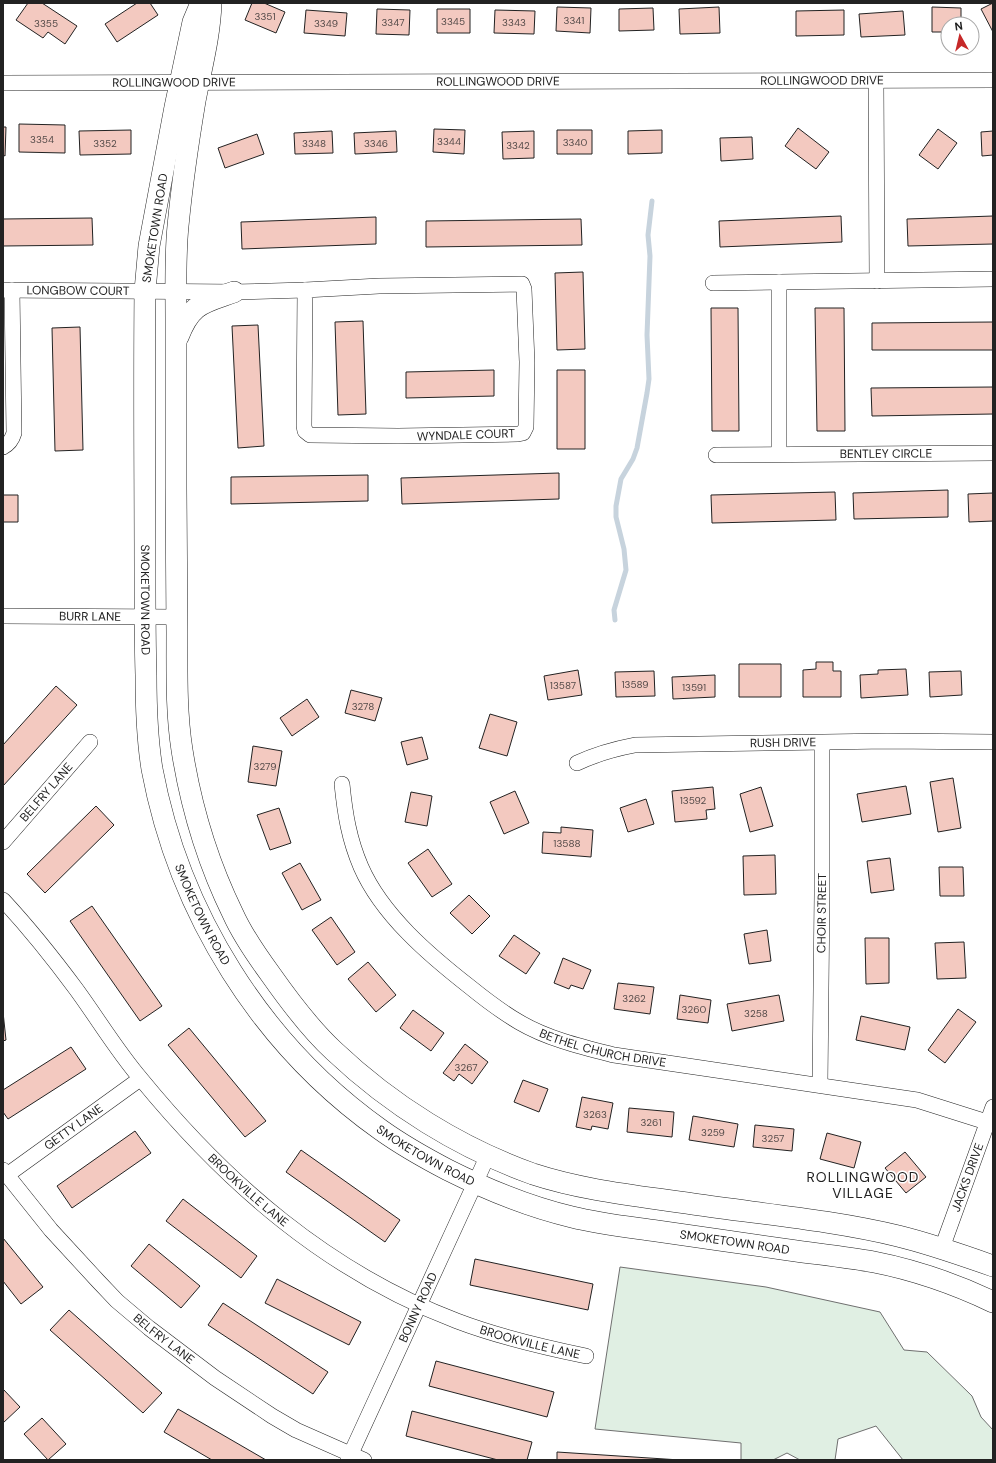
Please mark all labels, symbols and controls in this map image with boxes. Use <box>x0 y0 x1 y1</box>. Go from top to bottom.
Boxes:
house number: 3351 <box>254 10 276 23</box>
house number: 3341 <box>563 14 585 27</box>
house number: 3345 <box>441 15 465 28</box>
house number: 3347 <box>381 16 405 29</box>
house number: 3343 <box>502 16 526 29</box>
north arrow <box>940 16 980 56</box>
house number: 3355 <box>34 17 58 30</box>
house number: 3349 <box>314 17 338 30</box>
text: N <box>954 19 964 34</box>
street label: ROLLINGWOOD DRIVE <box>760 72 884 89</box>
street label: ROLLINGWOOD DRIVE <box>436 73 560 90</box>
street label: ROLLINGWOOD DRIVE <box>112 74 236 91</box>
house number: 3354 <box>30 133 54 146</box>
house number: 3344 <box>437 135 461 148</box>
house number: 3340 <box>563 136 588 149</box>
house number: 3352 <box>93 137 117 150</box>
house number: 3348 <box>302 137 326 150</box>
house number: 3346 <box>364 137 388 150</box>
house number: 3342 <box>506 139 530 152</box>
street label: SMOKETOWN ROAD <box>138 172 172 284</box>
street label: LONGBOW COURT <box>26 282 130 299</box>
street label: WYNDALE COURT <box>417 425 516 445</box>
street label: BENTLEY CIRCLE <box>840 445 933 462</box>
street label: SMOKETOWN ROAD <box>137 545 154 655</box>
street label: BURR LANE <box>59 608 121 625</box>
house number: 13589 <box>621 678 649 691</box>
house number: 13587 <box>550 679 576 692</box>
house number: 13591 <box>682 681 706 694</box>
house number: 3278 <box>352 700 374 713</box>
street label: RUSH DRIVE <box>750 734 817 751</box>
street label: BELFRY LANE <box>16 759 76 825</box>
house number: 3279 <box>254 760 276 773</box>
house number: 13592 <box>680 794 707 807</box>
house number: 13588 <box>553 837 581 850</box>
street label: SMOKETOWN ROAD <box>171 862 234 968</box>
street label: CHOIR STREET <box>813 873 830 953</box>
house number: 3262 <box>622 992 646 1005</box>
house number: 3260 <box>682 1003 707 1016</box>
house number: 3258 <box>744 1007 768 1020</box>
street label: BETHEL CHURCH DRIVE <box>537 1025 668 1071</box>
house number: 3267 <box>454 1061 478 1074</box>
street label: GETTY LANE <box>41 1100 106 1154</box>
house number: 3263 <box>583 1108 607 1121</box>
house number: 3261 <box>640 1116 662 1129</box>
street label: SMOKETOWN ROAD <box>373 1121 477 1190</box>
house number: 3259 <box>701 1126 725 1139</box>
house number: 3257 <box>762 1132 784 1145</box>
street label: JACKS DRIVE <box>948 1141 987 1214</box>
street label: BROOKVILLE LANE <box>204 1150 292 1231</box>
district label: ROLLINGWOOD VILLAGE <box>807 1168 919 1202</box>
street label: SMOKETOWN ROAD <box>679 1226 790 1258</box>
street label: BONNY ROAD <box>395 1270 441 1345</box>
street label: BELFRY LANE <box>130 1310 198 1368</box>
street label: BROOKVILLE LANE <box>478 1322 582 1363</box>

